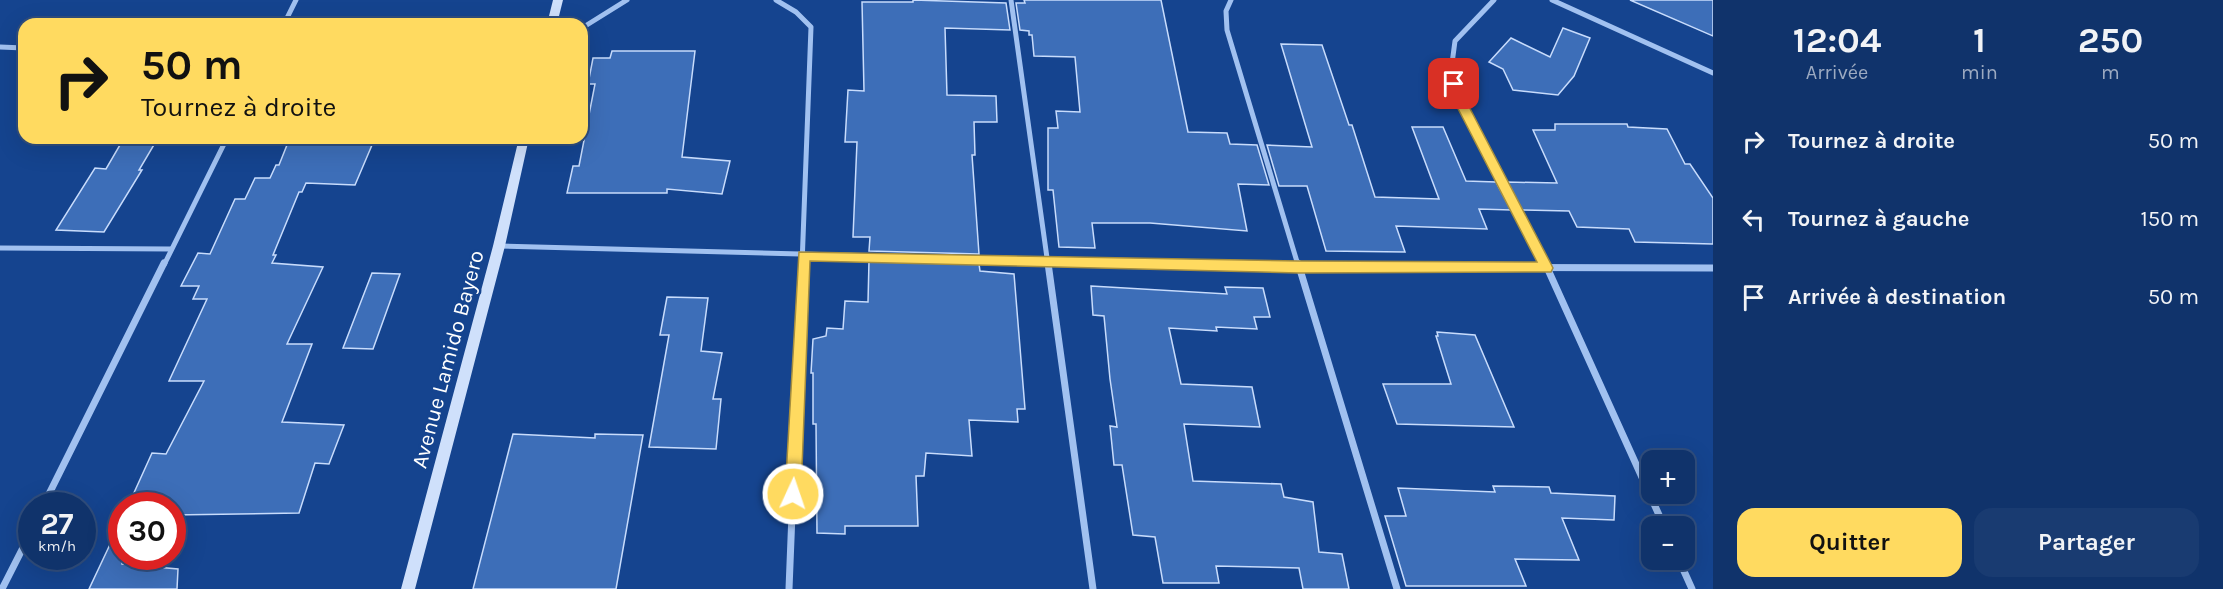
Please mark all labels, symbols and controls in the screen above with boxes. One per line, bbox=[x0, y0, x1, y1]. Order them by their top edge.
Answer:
text: 12:04 bbox=[1793, 19, 1881, 61]
text: 1 bbox=[1973, 19, 1986, 61]
text: 250 bbox=[2078, 19, 2143, 61]
text: 50 m bbox=[141, 40, 243, 90]
icon: right bbox=[42, 42, 120, 120]
pin bbox=[1428, 58, 1479, 109]
text: Arrivée bbox=[1806, 61, 1868, 84]
text: min bbox=[1961, 61, 1998, 84]
text: m bbox=[2101, 61, 2120, 84]
icon: arrive bbox=[1437, 67, 1470, 100]
text: Tournez à droite bbox=[141, 91, 336, 123]
icon: right bbox=[1737, 125, 1770, 158]
text: Tournez à droite bbox=[1788, 128, 1955, 154]
text: 50 m bbox=[2148, 128, 2199, 154]
icon: left bbox=[1737, 203, 1770, 236]
text: Tournez à gauche bbox=[1788, 206, 1969, 232]
text: 150 m bbox=[2140, 206, 2199, 232]
street label: Avenue Lamido Bayero bbox=[406, 247, 490, 471]
icon: arrive bbox=[1737, 281, 1770, 314]
text: Arrivée à destination bbox=[1788, 284, 2006, 310]
text: 50 m bbox=[2148, 284, 2199, 310]
map controls bbox=[1641, 450, 1695, 570]
button: + bbox=[1641, 450, 1695, 504]
position arrow bbox=[761, 462, 825, 526]
speed limit sign: 30 bbox=[108, 492, 186, 570]
text: 27 bbox=[40, 506, 74, 542]
button: Quitter bbox=[1737, 508, 1962, 577]
button: Partager bbox=[1974, 508, 2199, 577]
button: − bbox=[1641, 516, 1695, 570]
text: km/h bbox=[38, 537, 76, 555]

